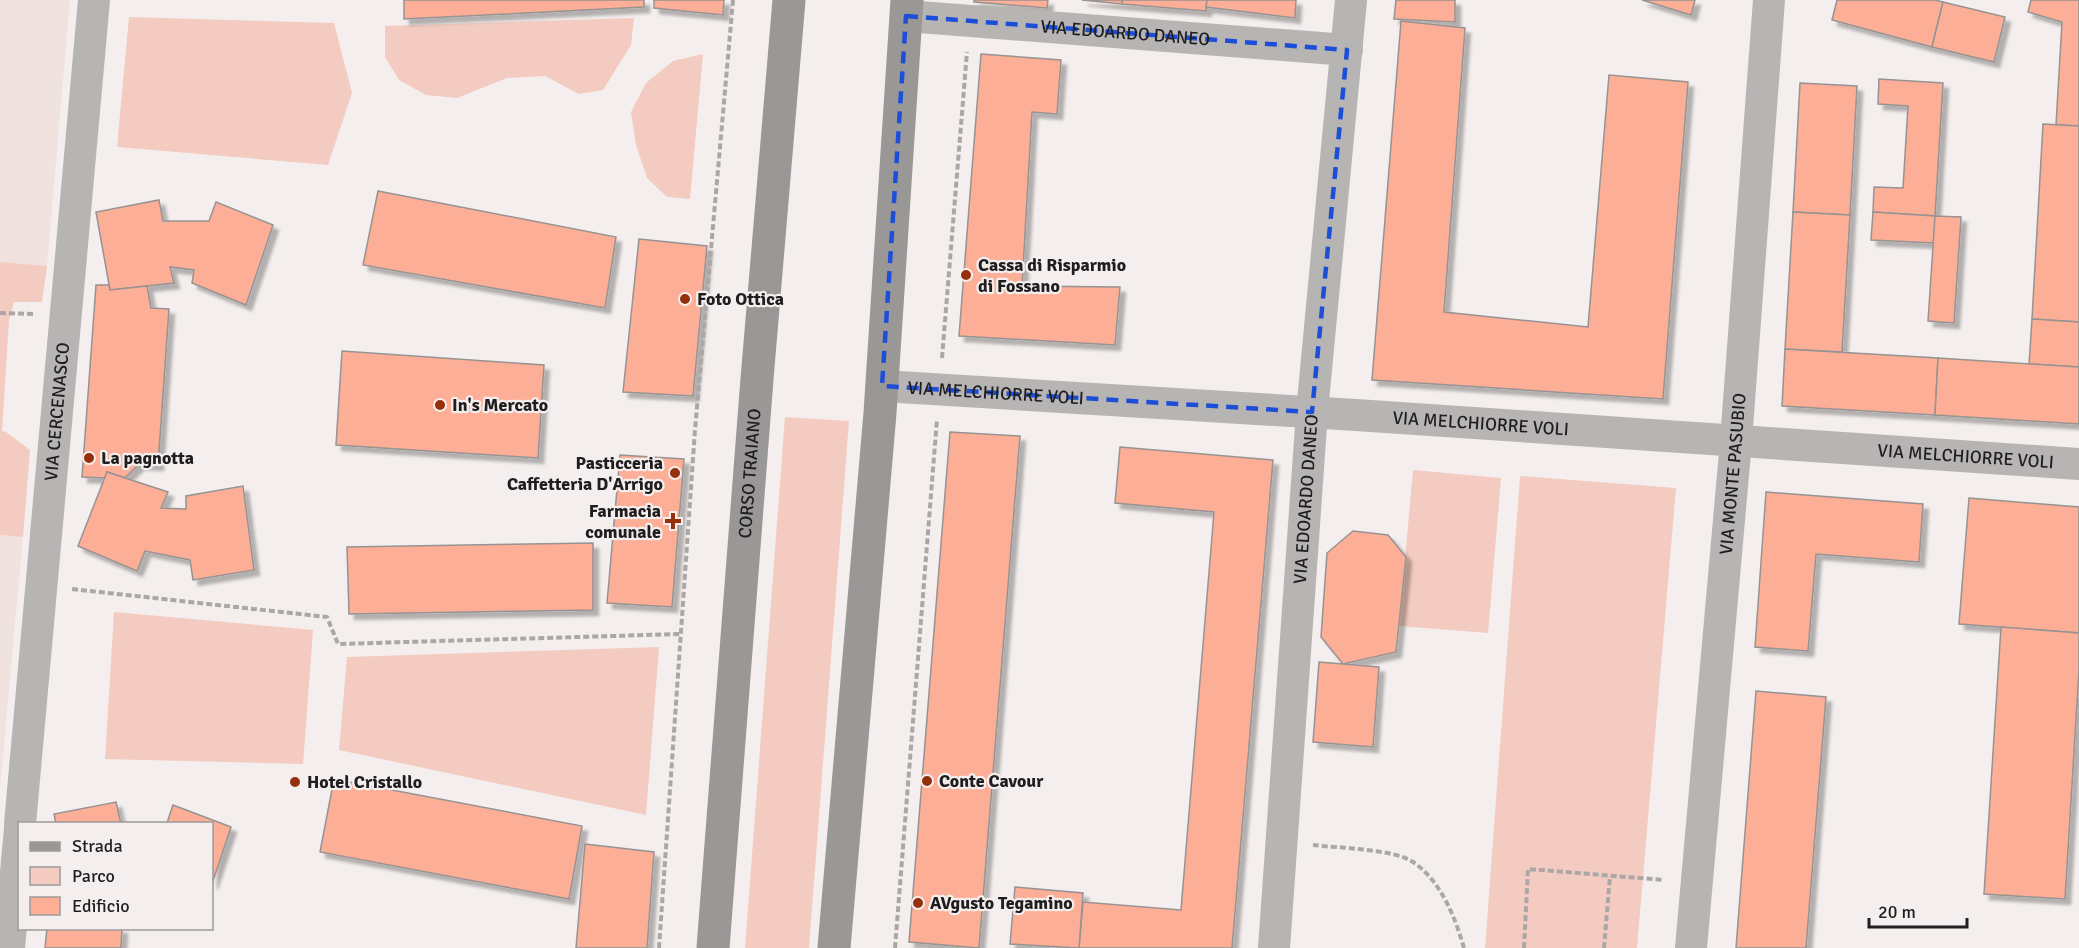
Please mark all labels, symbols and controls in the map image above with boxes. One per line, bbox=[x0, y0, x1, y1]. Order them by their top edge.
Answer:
street label: VIA EDOARDO DANEO bbox=[1040, 15, 1211, 50]
place label: Cassa di Risparmio di Fossano bbox=[978, 254, 1126, 297]
marker: Cassa di Risparmio di Fossano bbox=[959, 268, 973, 282]
place label: Foto Ottica bbox=[697, 288, 784, 310]
marker: Foto Ottica bbox=[678, 292, 692, 306]
street label: VIA CERCENASCO bbox=[40, 341, 74, 482]
street label: VIA MELCHIORRE VOLI bbox=[907, 377, 1085, 409]
street label: VIA MONTE PASUBIO bbox=[1715, 392, 1751, 556]
place label: In's Mercato bbox=[452, 394, 548, 416]
marker: In's Mercato bbox=[433, 398, 447, 412]
street label: VIA MELCHIORRE VOLI bbox=[1392, 407, 1570, 440]
street label: CORSO TRAIANO bbox=[734, 408, 766, 539]
street label: VIA EDOARDO DANEO bbox=[1289, 414, 1323, 585]
street label: VIA MELCHIORRE VOLI bbox=[1877, 439, 2055, 473]
place label: La pagnotta bbox=[101, 447, 194, 469]
marker: La pagnotta bbox=[82, 451, 96, 465]
place label: Pasticceria Caffetteria D'Arrigo bbox=[507, 452, 663, 495]
marker: Pasticceria Caffetteria D'Arrigo bbox=[668, 466, 682, 480]
place label: Farmacia comunale bbox=[585, 500, 661, 543]
marker: Farmacia comunale bbox=[666, 514, 680, 528]
place label: Conte Cavour bbox=[939, 770, 1044, 792]
place label: Hotel Cristallo bbox=[307, 771, 422, 793]
marker: Conte Cavour bbox=[920, 774, 934, 788]
marker: Hotel Cristallo bbox=[288, 775, 302, 789]
legend bbox=[18, 822, 213, 930]
text: Strada bbox=[72, 835, 123, 857]
text: Parco bbox=[72, 865, 115, 887]
scale bar bbox=[1869, 891, 1966, 929]
place label: AVgusto Tegamino bbox=[930, 892, 1073, 914]
text: Edificio bbox=[72, 895, 130, 917]
marker: AVgusto Tegamino bbox=[911, 896, 925, 910]
text: 20 m bbox=[1878, 901, 1916, 923]

